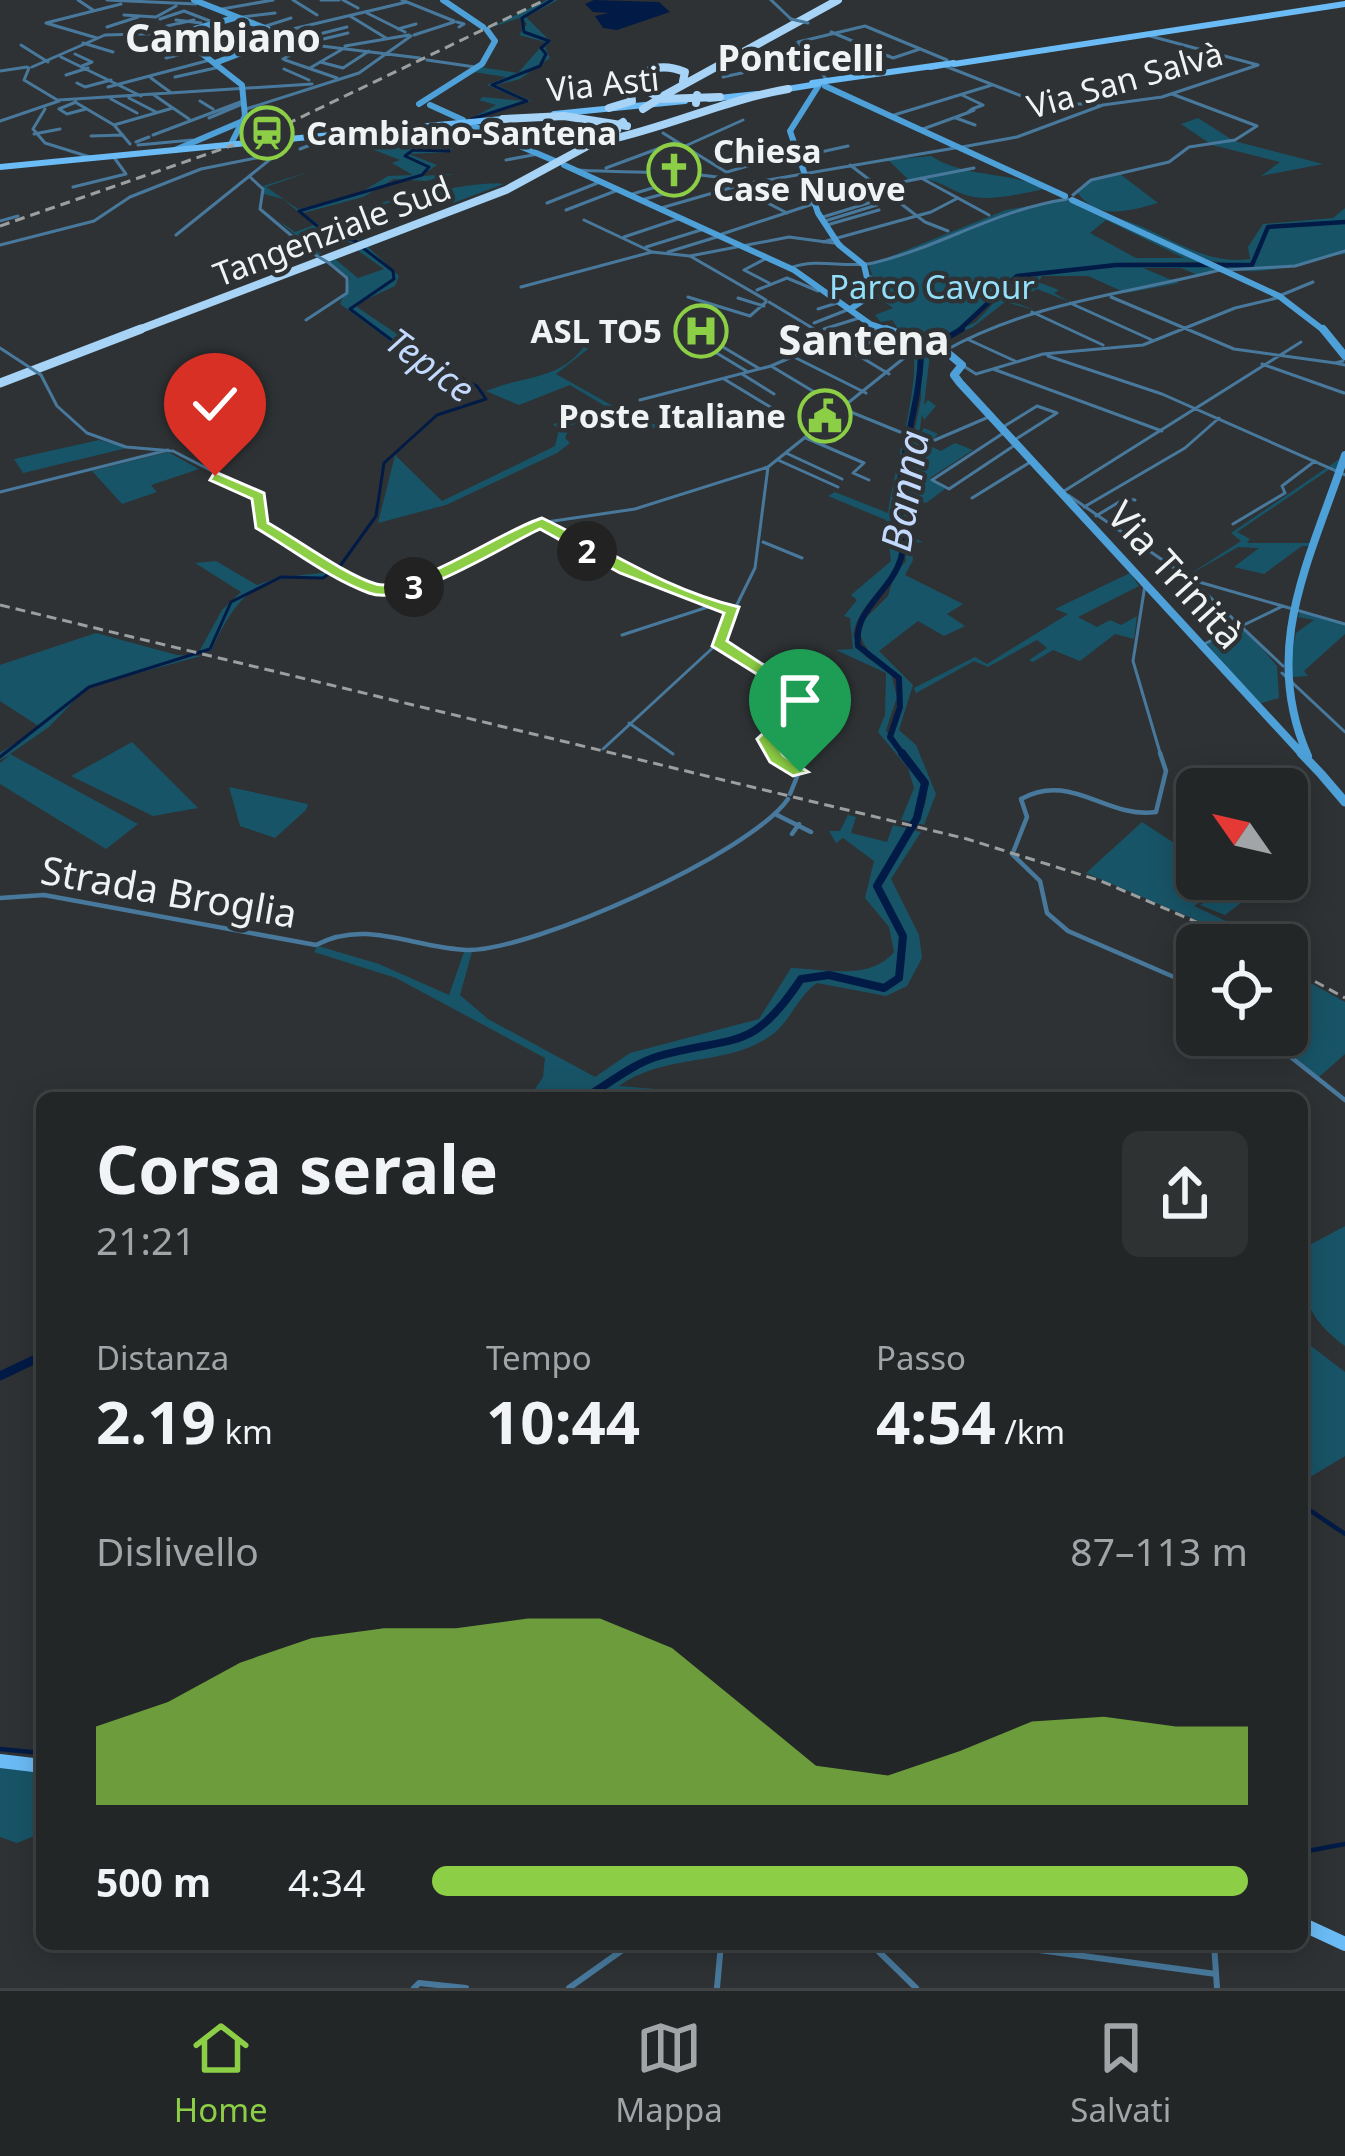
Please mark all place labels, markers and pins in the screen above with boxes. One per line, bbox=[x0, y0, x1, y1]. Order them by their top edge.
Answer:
station icon: Cambiano-Santena bbox=[239, 105, 295, 161]
place label: Cambiano-Santena bbox=[306, 110, 617, 155]
place label: Chiesa Case Nuove bbox=[713, 128, 906, 211]
church icon: Chiesa Case Nuove bbox=[646, 142, 702, 198]
hospital icon: ASL TO5 bbox=[673, 303, 729, 359]
place label: ASL TO5 bbox=[531, 308, 662, 353]
pin bbox=[164, 353, 266, 476]
public building icon: Poste Italiane bbox=[797, 388, 853, 444]
place label: Poste Italiane bbox=[558, 393, 786, 438]
pin: 2 bbox=[557, 521, 617, 581]
pin: 3 bbox=[384, 557, 444, 617]
pin bbox=[749, 649, 851, 772]

